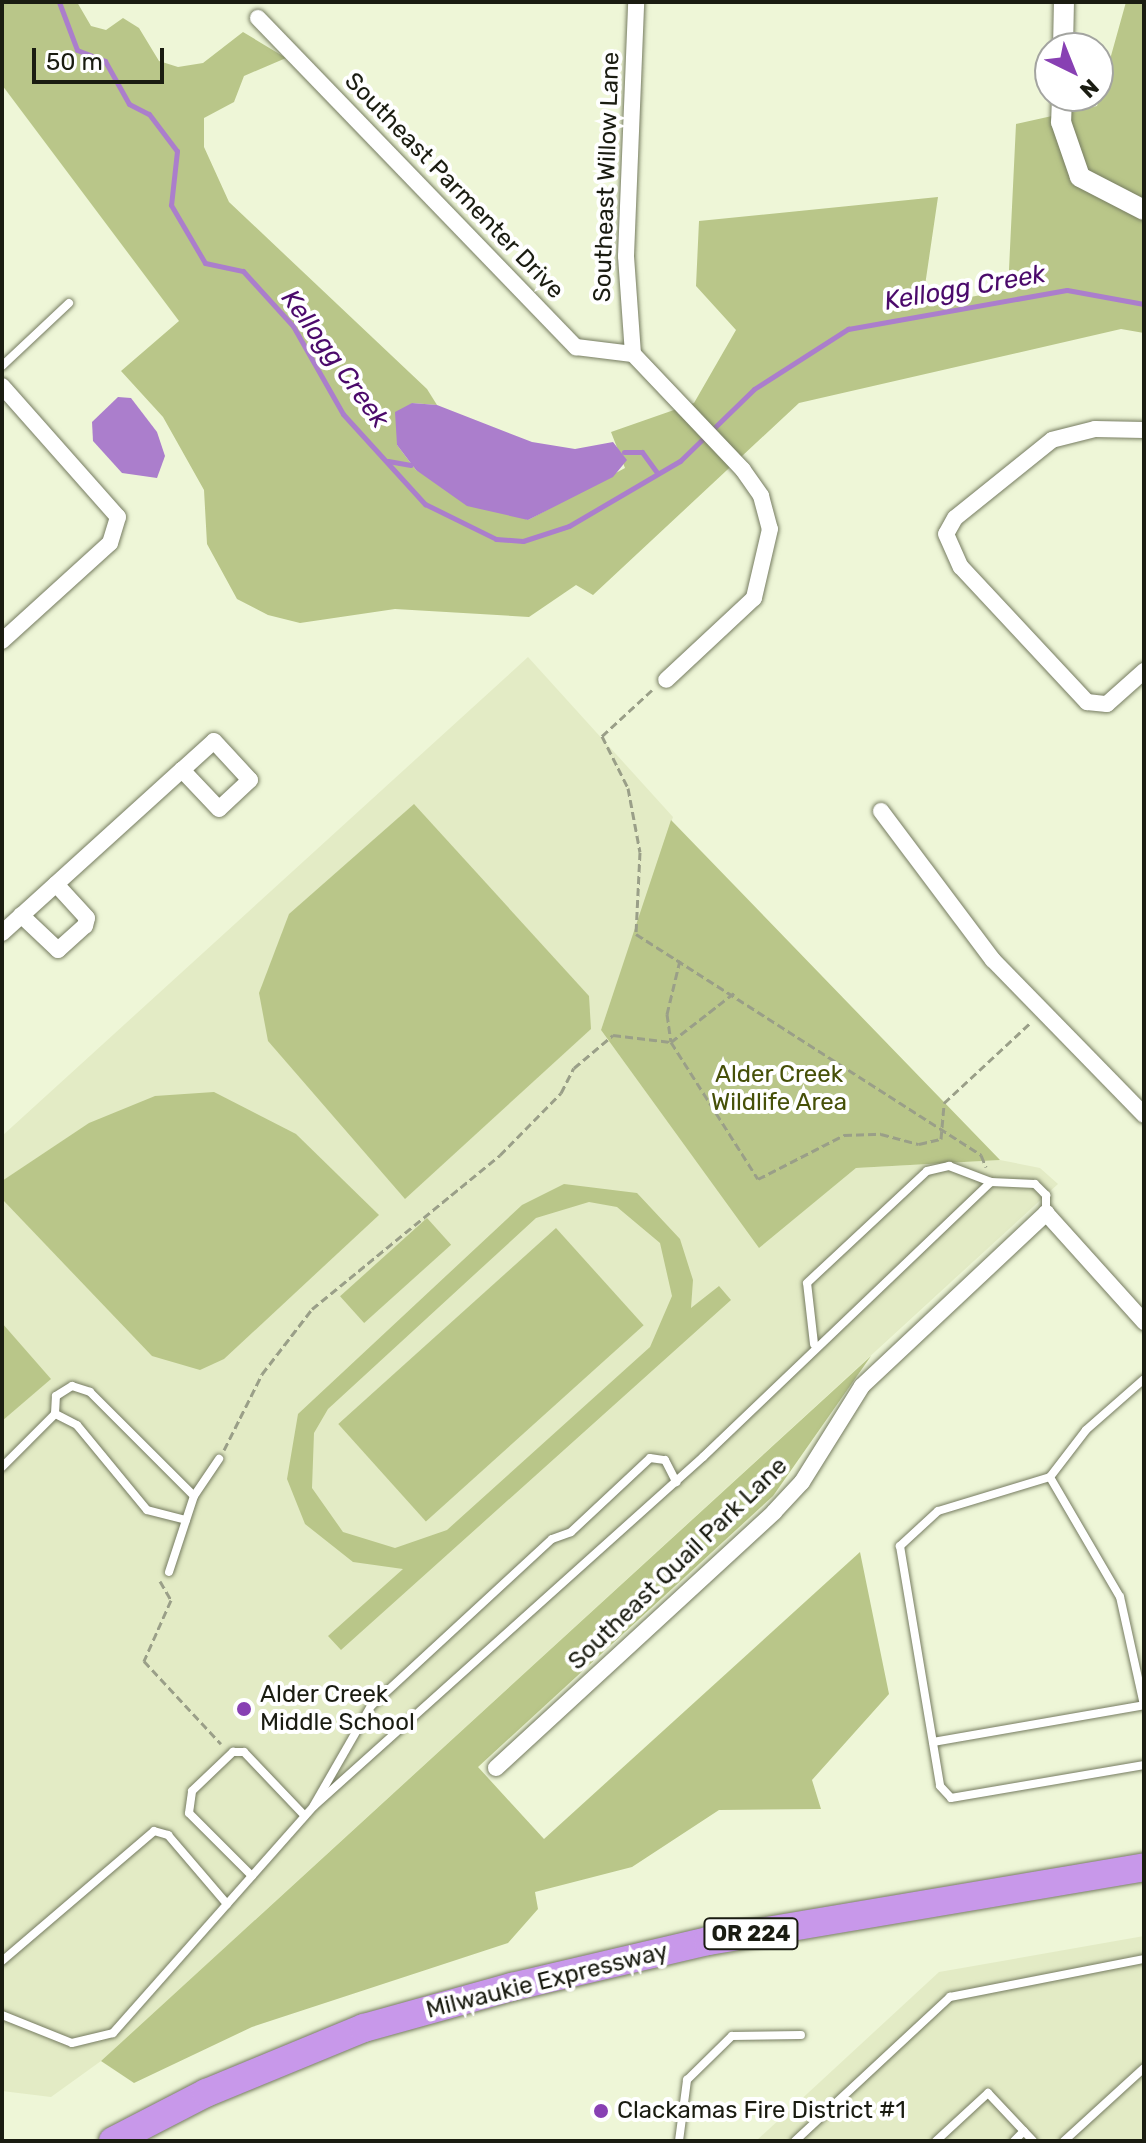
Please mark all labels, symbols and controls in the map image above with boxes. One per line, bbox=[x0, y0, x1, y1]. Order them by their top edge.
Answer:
scale bar bbox=[36, 32, 168, 82]
north arrow bbox=[1034, 32, 1114, 112]
text: 50 m bbox=[46, 48, 103, 76]
street label: Southeast Willow Lane bbox=[588, 51, 626, 303]
street label: Southeast Parmenter Drive bbox=[338, 67, 570, 305]
text: N bbox=[1074, 73, 1104, 104]
water label: Kellogg Creek bbox=[882, 258, 1048, 318]
water label: Kellogg Creek bbox=[274, 284, 396, 434]
park label: Alder Creek Wildlife Area bbox=[711, 1061, 847, 1117]
street label: Southeast Quail Park Lane bbox=[562, 1452, 794, 1676]
place label: Alder Creek Middle School bbox=[260, 1681, 415, 1737]
marker: Alder Creek Middle School bbox=[235, 1700, 253, 1718]
road number: OR 224 bbox=[703, 1916, 799, 1952]
street label: Milwaukie Expressway bbox=[423, 1937, 671, 2025]
place label: Clackamas Fire District #1 bbox=[617, 2097, 906, 2125]
marker: Clackamas Fire District #1 bbox=[592, 2102, 610, 2120]

